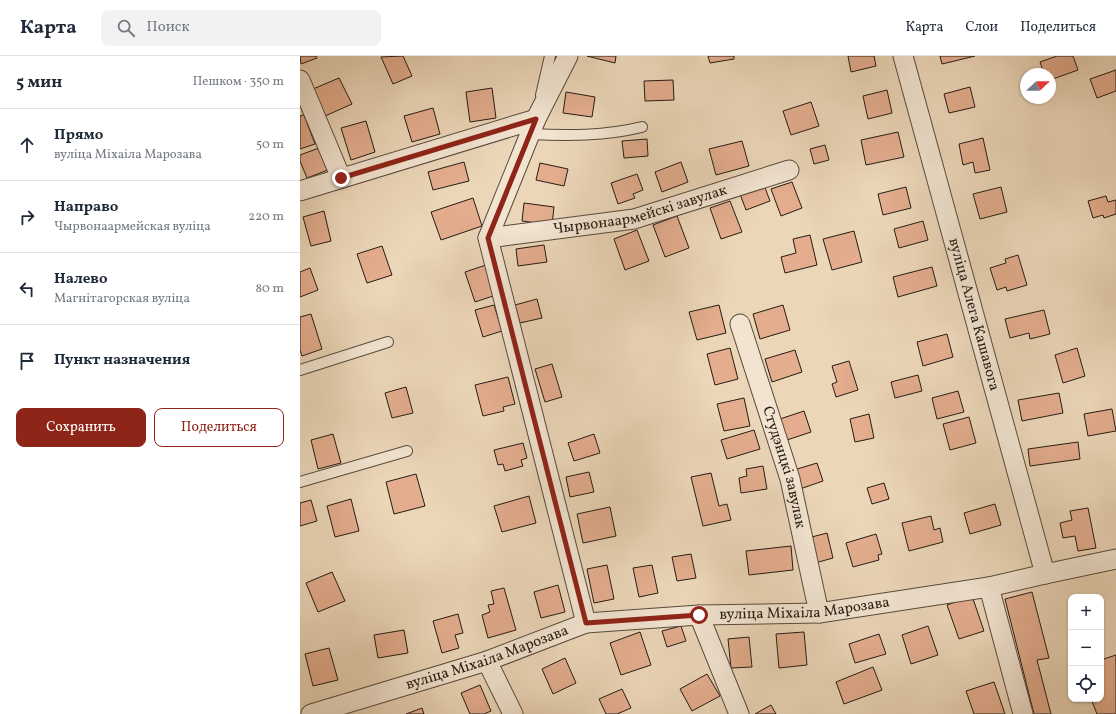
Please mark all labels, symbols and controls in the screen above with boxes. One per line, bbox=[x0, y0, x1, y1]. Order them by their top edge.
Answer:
search box bbox=[101, 10, 381, 46]
text: Карта bbox=[20, 15, 77, 41]
icon: search bbox=[115, 17, 137, 39]
text: Поиск bbox=[147, 17, 190, 38]
text: Карта bbox=[905, 18, 943, 37]
text: Слои bbox=[965, 18, 998, 37]
text: Поделиться bbox=[1020, 18, 1096, 37]
north arrow bbox=[1020, 68, 1056, 104]
text: 5 мин bbox=[16, 71, 62, 94]
text: Пешком · 350 m bbox=[193, 73, 284, 91]
text: Прямо bbox=[54, 125, 103, 146]
icon: ahead bbox=[16, 134, 38, 156]
text: 50 m bbox=[256, 136, 284, 154]
text: вуліца Міхаіла Марозава bbox=[54, 146, 202, 164]
route end bbox=[332, 169, 350, 187]
street label: Чырвонаармейскі завулак bbox=[552, 180, 730, 240]
text: Направо bbox=[54, 197, 118, 218]
icon: right bbox=[16, 206, 38, 228]
text: 220 m bbox=[248, 208, 284, 226]
text: Чырвонаармейская вуліца bbox=[54, 218, 211, 236]
street label: вуліца Алега Кашавога bbox=[943, 236, 1005, 393]
text: Налево bbox=[54, 269, 108, 290]
icon: left bbox=[16, 278, 38, 300]
text: 80 m bbox=[255, 280, 284, 298]
text: Магнітагорская вуліца bbox=[54, 290, 190, 308]
icon: arrive bbox=[16, 350, 38, 372]
text: Пункт назначения bbox=[54, 350, 190, 371]
street label: Студэнцкі завулак bbox=[757, 404, 811, 530]
button: Сохранить bbox=[16, 408, 146, 447]
button: Поделиться bbox=[154, 408, 284, 447]
street label: вуліца Міхаіла Марозава bbox=[719, 592, 891, 625]
map controls bbox=[1068, 594, 1104, 702]
button: + bbox=[1068, 594, 1104, 630]
route start bbox=[690, 606, 708, 624]
street label: вуліца Міхаіла Марозава bbox=[403, 620, 572, 695]
button: − bbox=[1068, 630, 1104, 666]
button: locate bbox=[1068, 666, 1104, 702]

